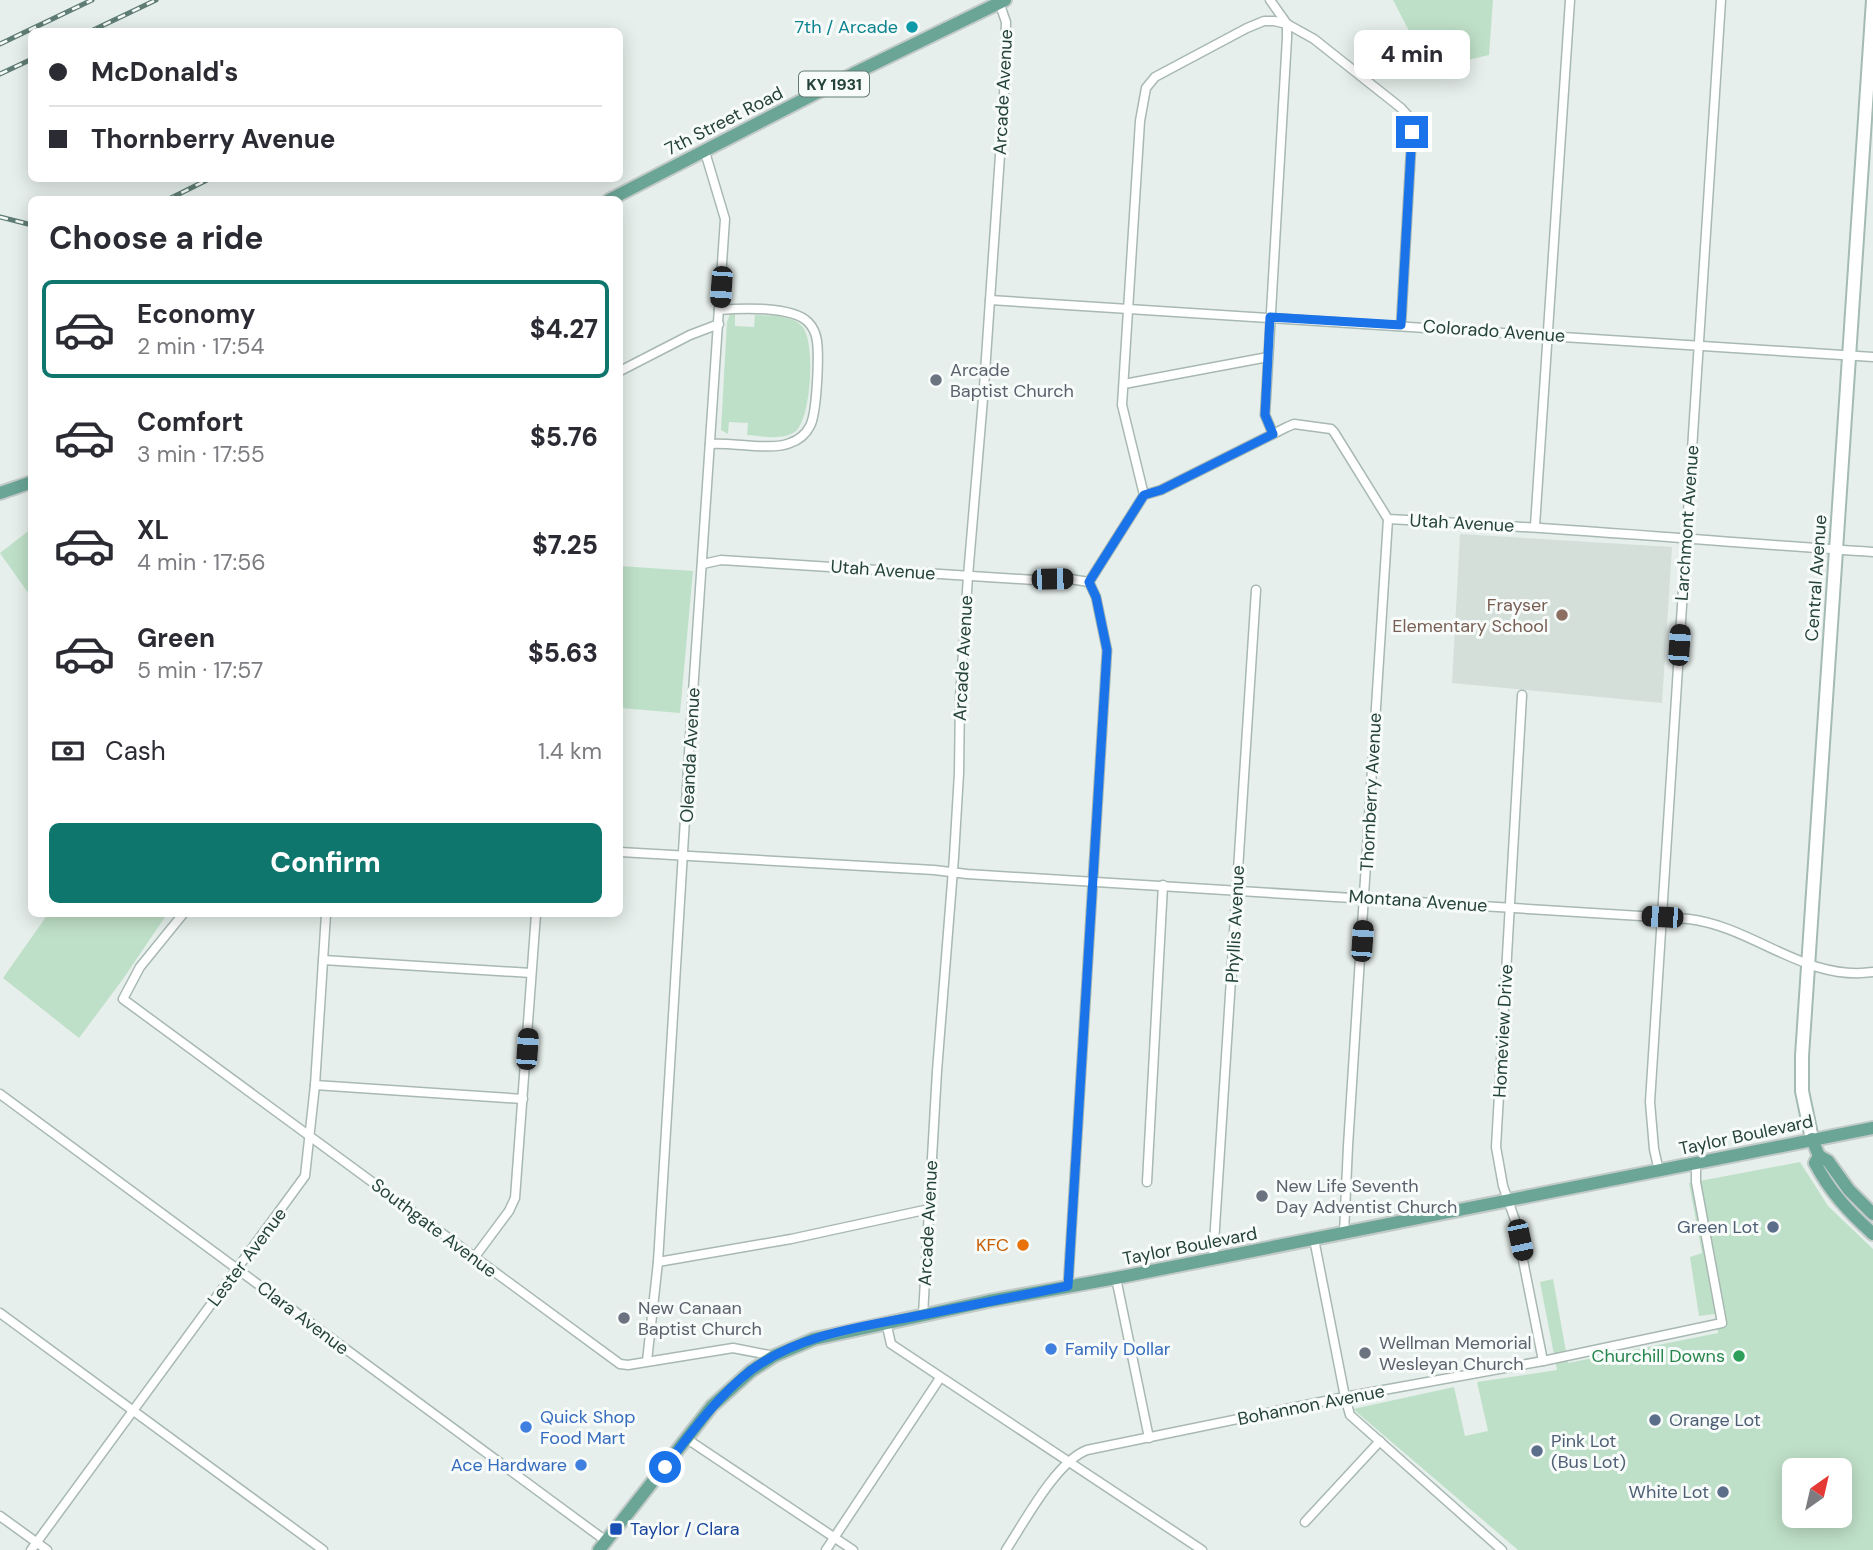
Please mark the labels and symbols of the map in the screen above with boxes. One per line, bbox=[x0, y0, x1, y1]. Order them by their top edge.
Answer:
place label: 7th / Arcade bbox=[794, 15, 898, 39]
marker: 7th / Arcade bbox=[904, 19, 920, 35]
street label: Arcade Avenue bbox=[988, 29, 1018, 155]
callout: 4 min bbox=[1354, 31, 1470, 80]
road number: KY 1931 bbox=[799, 72, 869, 96]
street label: 7th Street Road bbox=[661, 81, 787, 161]
route end bbox=[1396, 116, 1428, 148]
car bbox=[710, 265, 733, 309]
street label: Colorado Avenue bbox=[1422, 314, 1566, 348]
place label: Arcade Baptist Church bbox=[950, 358, 1074, 403]
marker: Arcade Baptist Church bbox=[928, 372, 944, 388]
street label: Larchmont Avenue bbox=[1670, 444, 1704, 602]
street label: Utah Avenue bbox=[1409, 508, 1515, 538]
street label: Central Avenue bbox=[1800, 514, 1832, 642]
street label: Utah Avenue bbox=[830, 554, 936, 586]
car bbox=[1031, 568, 1074, 590]
place label: Frayser Elementary School bbox=[1392, 593, 1548, 638]
street label: Arcade Avenue bbox=[948, 595, 978, 721]
marker: Frayser Elementary School bbox=[1554, 607, 1570, 623]
car bbox=[1668, 623, 1691, 667]
street label: Oleanda Avenue bbox=[674, 687, 706, 823]
street label: Thornberry Avenue bbox=[1355, 712, 1387, 872]
street label: Phyllis Avenue bbox=[1220, 865, 1250, 983]
street label: Montana Avenue bbox=[1348, 884, 1488, 918]
car bbox=[1641, 905, 1684, 929]
car bbox=[1351, 919, 1374, 963]
street label: Homeview Drive bbox=[1488, 964, 1518, 1098]
car bbox=[516, 1027, 539, 1071]
street label: Taylor Boulevard bbox=[1677, 1109, 1815, 1161]
street label: Arcade Avenue bbox=[913, 1160, 943, 1286]
street label: Southgate Avenue bbox=[366, 1173, 502, 1283]
place label: New Life Seventh Day Adventist Church bbox=[1276, 1174, 1457, 1219]
marker: New Life Seventh Day Adventist Church bbox=[1254, 1188, 1270, 1204]
street label: Lester Avenue bbox=[202, 1203, 292, 1311]
place label: Green Lot bbox=[1677, 1215, 1759, 1239]
car bbox=[1506, 1217, 1535, 1263]
marker: Green Lot bbox=[1765, 1219, 1781, 1235]
street label: Taylor Boulevard bbox=[1121, 1221, 1259, 1271]
place label: KFC bbox=[976, 1233, 1009, 1257]
marker: KFC bbox=[1015, 1237, 1031, 1253]
street label: Clara Avenue bbox=[252, 1276, 354, 1360]
place label: New Canaan Baptist Church bbox=[638, 1296, 762, 1341]
marker: New Canaan Baptist Church bbox=[616, 1310, 632, 1326]
place label: Wellman Memorial Wesleyan Church bbox=[1379, 1331, 1532, 1376]
place label: Family Dollar bbox=[1065, 1337, 1171, 1361]
marker: Family Dollar bbox=[1043, 1341, 1059, 1357]
place label: Churchill Downs bbox=[1592, 1344, 1725, 1368]
marker: Wellman Memorial Wesleyan Church bbox=[1357, 1345, 1373, 1361]
marker: Churchill Downs bbox=[1731, 1348, 1747, 1364]
street label: Bohannon Avenue bbox=[1235, 1379, 1387, 1431]
place label: Quick Shop Food Mart bbox=[540, 1405, 635, 1450]
place label: Orange Lot bbox=[1669, 1408, 1761, 1432]
marker: Orange Lot bbox=[1647, 1412, 1663, 1428]
marker: Quick Shop Food Mart bbox=[518, 1419, 534, 1435]
place label: Pink Lot (Bus Lot) bbox=[1551, 1429, 1626, 1474]
marker: Pink Lot (Bus Lot) bbox=[1529, 1443, 1545, 1459]
route start bbox=[649, 1451, 681, 1483]
place label: Ace Hardware bbox=[451, 1453, 567, 1477]
marker: Ace Hardware bbox=[573, 1457, 589, 1473]
north arrow bbox=[1782, 1458, 1852, 1528]
place label: White Lot bbox=[1629, 1480, 1709, 1504]
marker: White Lot bbox=[1715, 1484, 1731, 1500]
place label: Taylor / Clara bbox=[630, 1517, 739, 1541]
marker: Taylor / Clara bbox=[608, 1521, 624, 1537]

